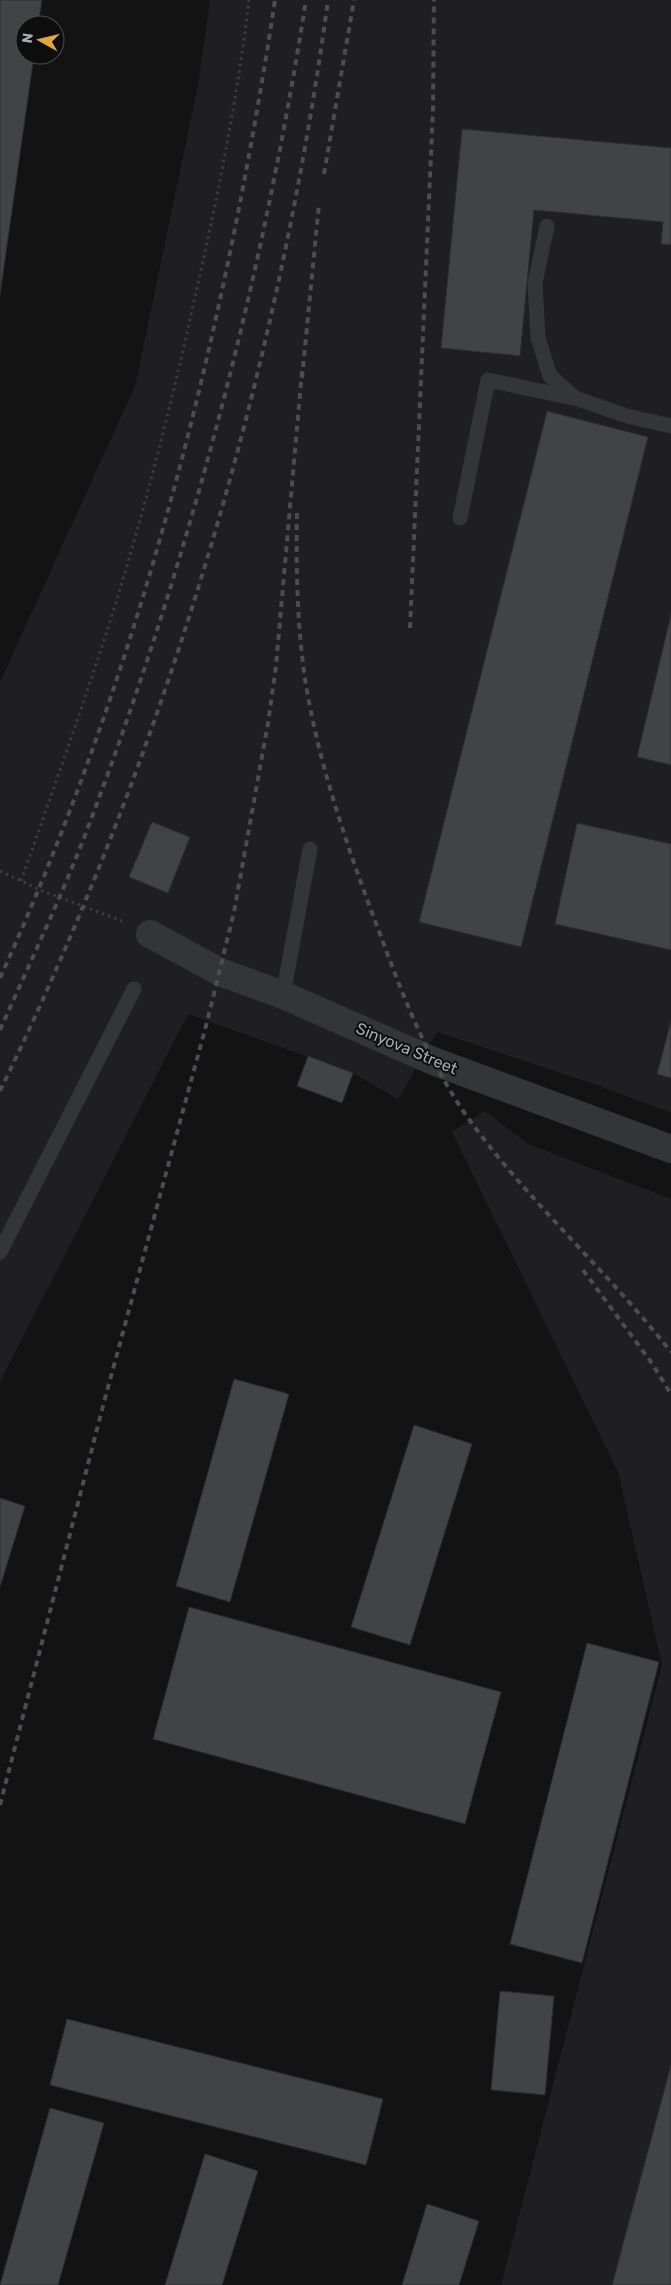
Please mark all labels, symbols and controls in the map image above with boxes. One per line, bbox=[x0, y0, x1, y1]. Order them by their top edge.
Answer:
north arrow bbox=[15, 15, 65, 65]
text: N bbox=[19, 32, 37, 44]
street label: Sinyova Street bbox=[353, 1019, 460, 1078]

